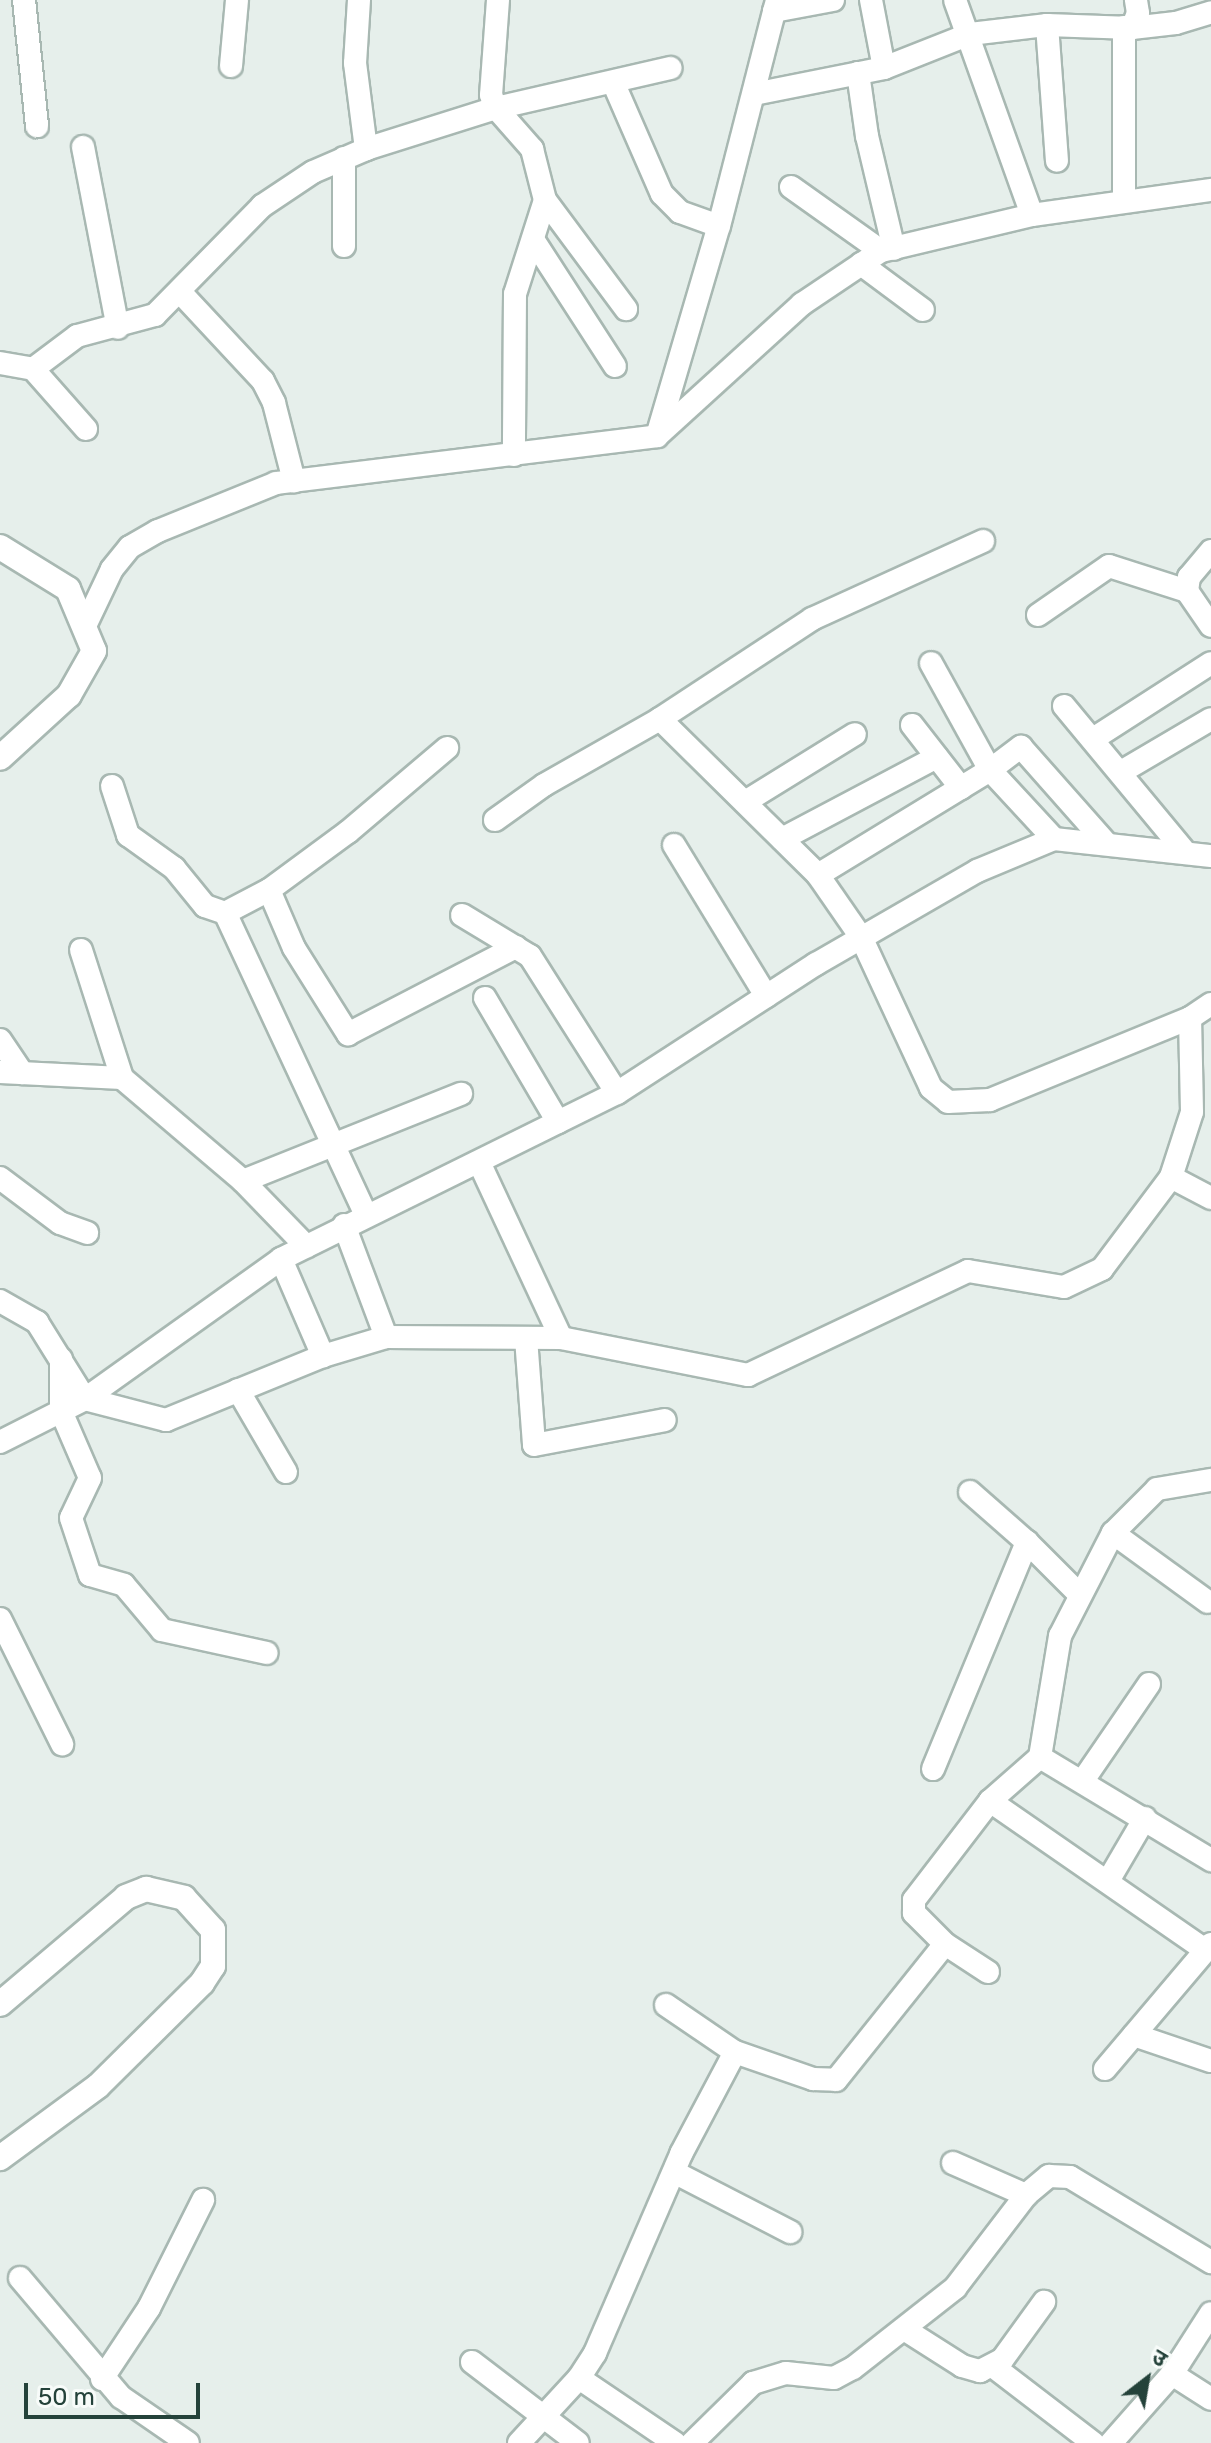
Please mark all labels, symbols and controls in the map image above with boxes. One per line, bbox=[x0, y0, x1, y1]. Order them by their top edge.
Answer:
north arrow bbox=[1107, 2339, 1187, 2419]
text: उ bbox=[1147, 2343, 1172, 2373]
scale bar bbox=[28, 2367, 204, 2417]
text: 50 m bbox=[38, 2383, 95, 2411]

